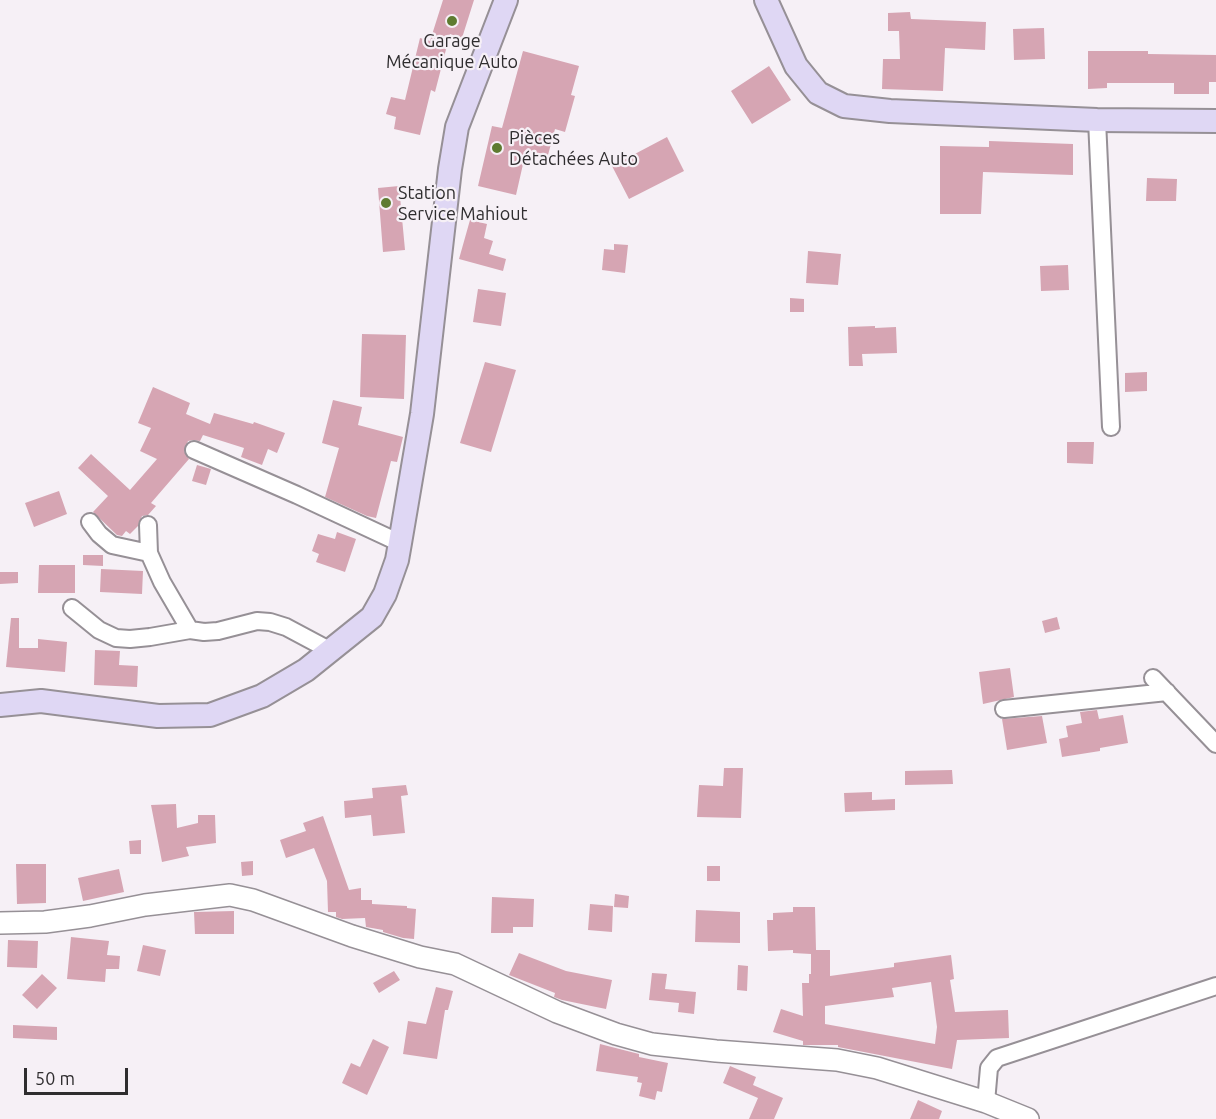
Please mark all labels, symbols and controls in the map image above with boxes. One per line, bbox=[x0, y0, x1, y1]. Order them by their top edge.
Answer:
marker: Garage Mécanique Auto bbox=[445, 14, 459, 28]
place label: Garage Mécanique Auto bbox=[386, 30, 518, 72]
place label: Pièces Détachées Auto bbox=[509, 127, 638, 170]
marker: Pièces Détachées Auto bbox=[490, 141, 504, 155]
place label: Station Service Mahiout bbox=[398, 182, 528, 224]
marker: Station Service Mahiout bbox=[379, 196, 393, 210]
scale bar bbox=[27, 1056, 130, 1094]
text: 50 m bbox=[35, 1068, 75, 1088]

